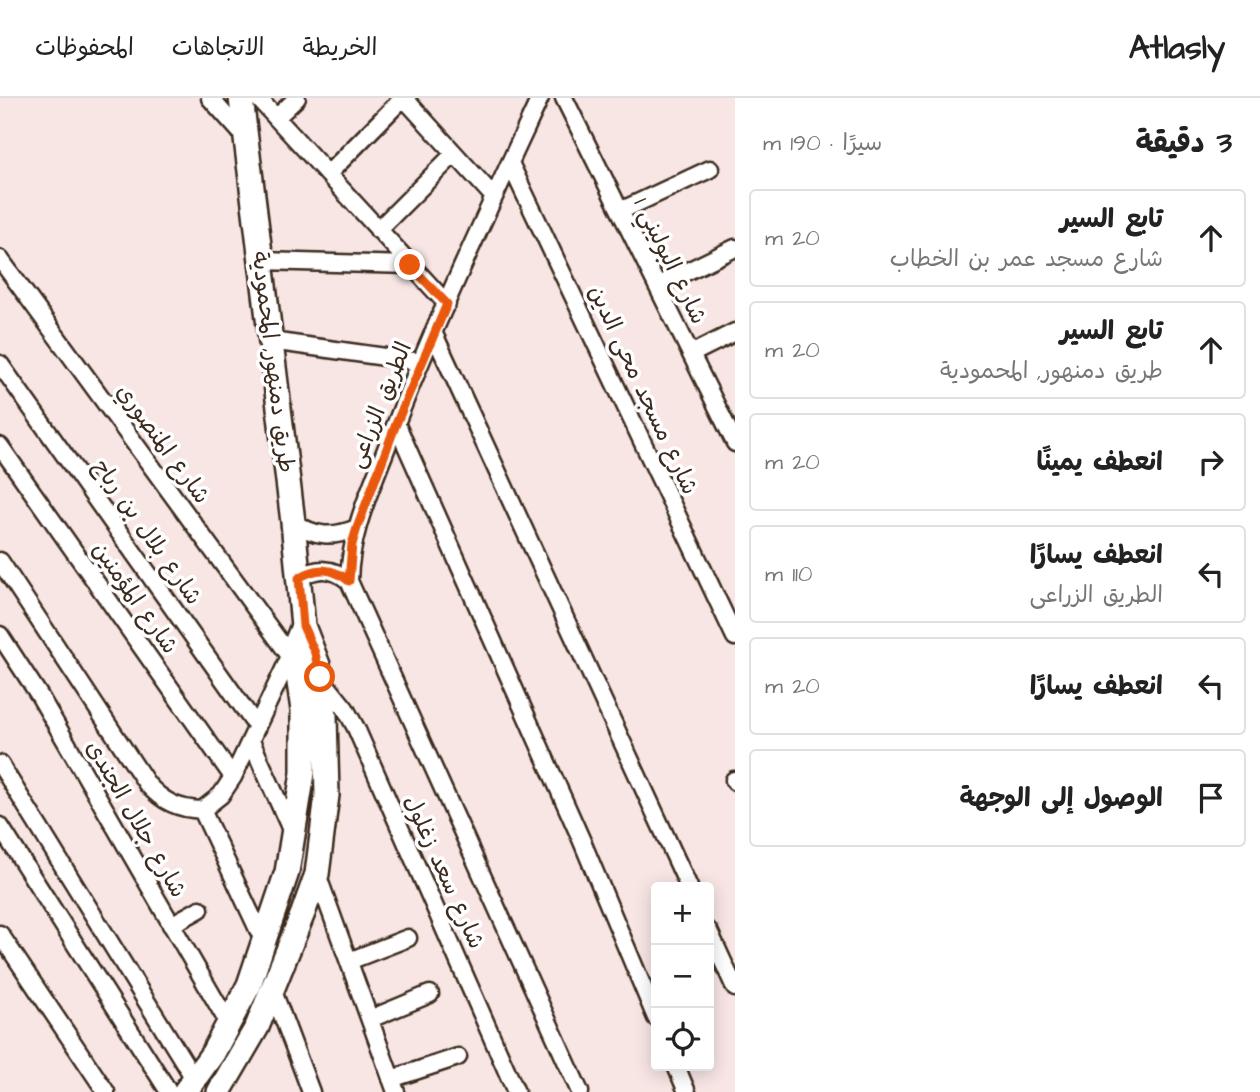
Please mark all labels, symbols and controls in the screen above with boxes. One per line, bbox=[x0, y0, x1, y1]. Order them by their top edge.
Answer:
text: Atlasly bbox=[1129, 25, 1225, 71]
text: المحفوظات bbox=[35, 31, 134, 65]
text: الاتجاهات bbox=[172, 31, 265, 65]
text: الخريطة bbox=[303, 31, 377, 65]
text: 3 دقيقة bbox=[1136, 122, 1232, 164]
text: سيرًا · 190 m bbox=[763, 127, 882, 159]
street label: شارع البوليني 1 bbox=[622, 192, 714, 331]
text: تابع السير bbox=[1060, 201, 1163, 237]
icon: ahead bbox=[1192, 219, 1230, 257]
text: 20 m bbox=[765, 222, 820, 254]
text: شارع مسجد عمر بن الخطاب bbox=[890, 243, 1163, 275]
street label: طريق دمنهور, المحمودية bbox=[244, 249, 302, 475]
route end bbox=[394, 249, 425, 280]
street label: شارع مسجد محى الدين bbox=[580, 280, 706, 500]
text: تابع السير bbox=[1060, 313, 1163, 349]
icon: ahead bbox=[1192, 331, 1230, 369]
text: 20 m bbox=[765, 334, 820, 366]
street label: الطريق الزراعى bbox=[340, 337, 420, 473]
text: طريق دمنهور, المحمودية bbox=[940, 355, 1163, 387]
street label: شارع المنصوري bbox=[109, 377, 217, 511]
icon: right bbox=[1192, 443, 1230, 481]
text: انعطف يمينًا bbox=[1036, 444, 1163, 480]
text: 20 m bbox=[765, 446, 820, 478]
street label: شارع بلال بن رباح bbox=[85, 453, 209, 611]
street label: شارع المؤمنين bbox=[84, 535, 186, 661]
text: انعطف يسارًا bbox=[1030, 537, 1163, 573]
icon: left bbox=[1192, 555, 1230, 593]
text: 110 m bbox=[765, 558, 813, 590]
text: الطريق الزراعى bbox=[1029, 579, 1163, 611]
route start bbox=[304, 661, 335, 692]
icon: left bbox=[1192, 667, 1230, 705]
text: انعطف يسارًا bbox=[1030, 668, 1163, 704]
text: 20 m bbox=[765, 670, 820, 702]
street label: شارع جلال الجندى bbox=[78, 734, 194, 904]
icon: arrive bbox=[1192, 779, 1230, 817]
text: الوصول إلى الوجهة bbox=[959, 780, 1163, 816]
street label: شارع سعد زغلول bbox=[396, 790, 492, 954]
map controls bbox=[651, 882, 714, 1071]
button: + bbox=[651, 882, 714, 945]
button: − bbox=[651, 945, 714, 1008]
button: locate bbox=[651, 1008, 714, 1071]

